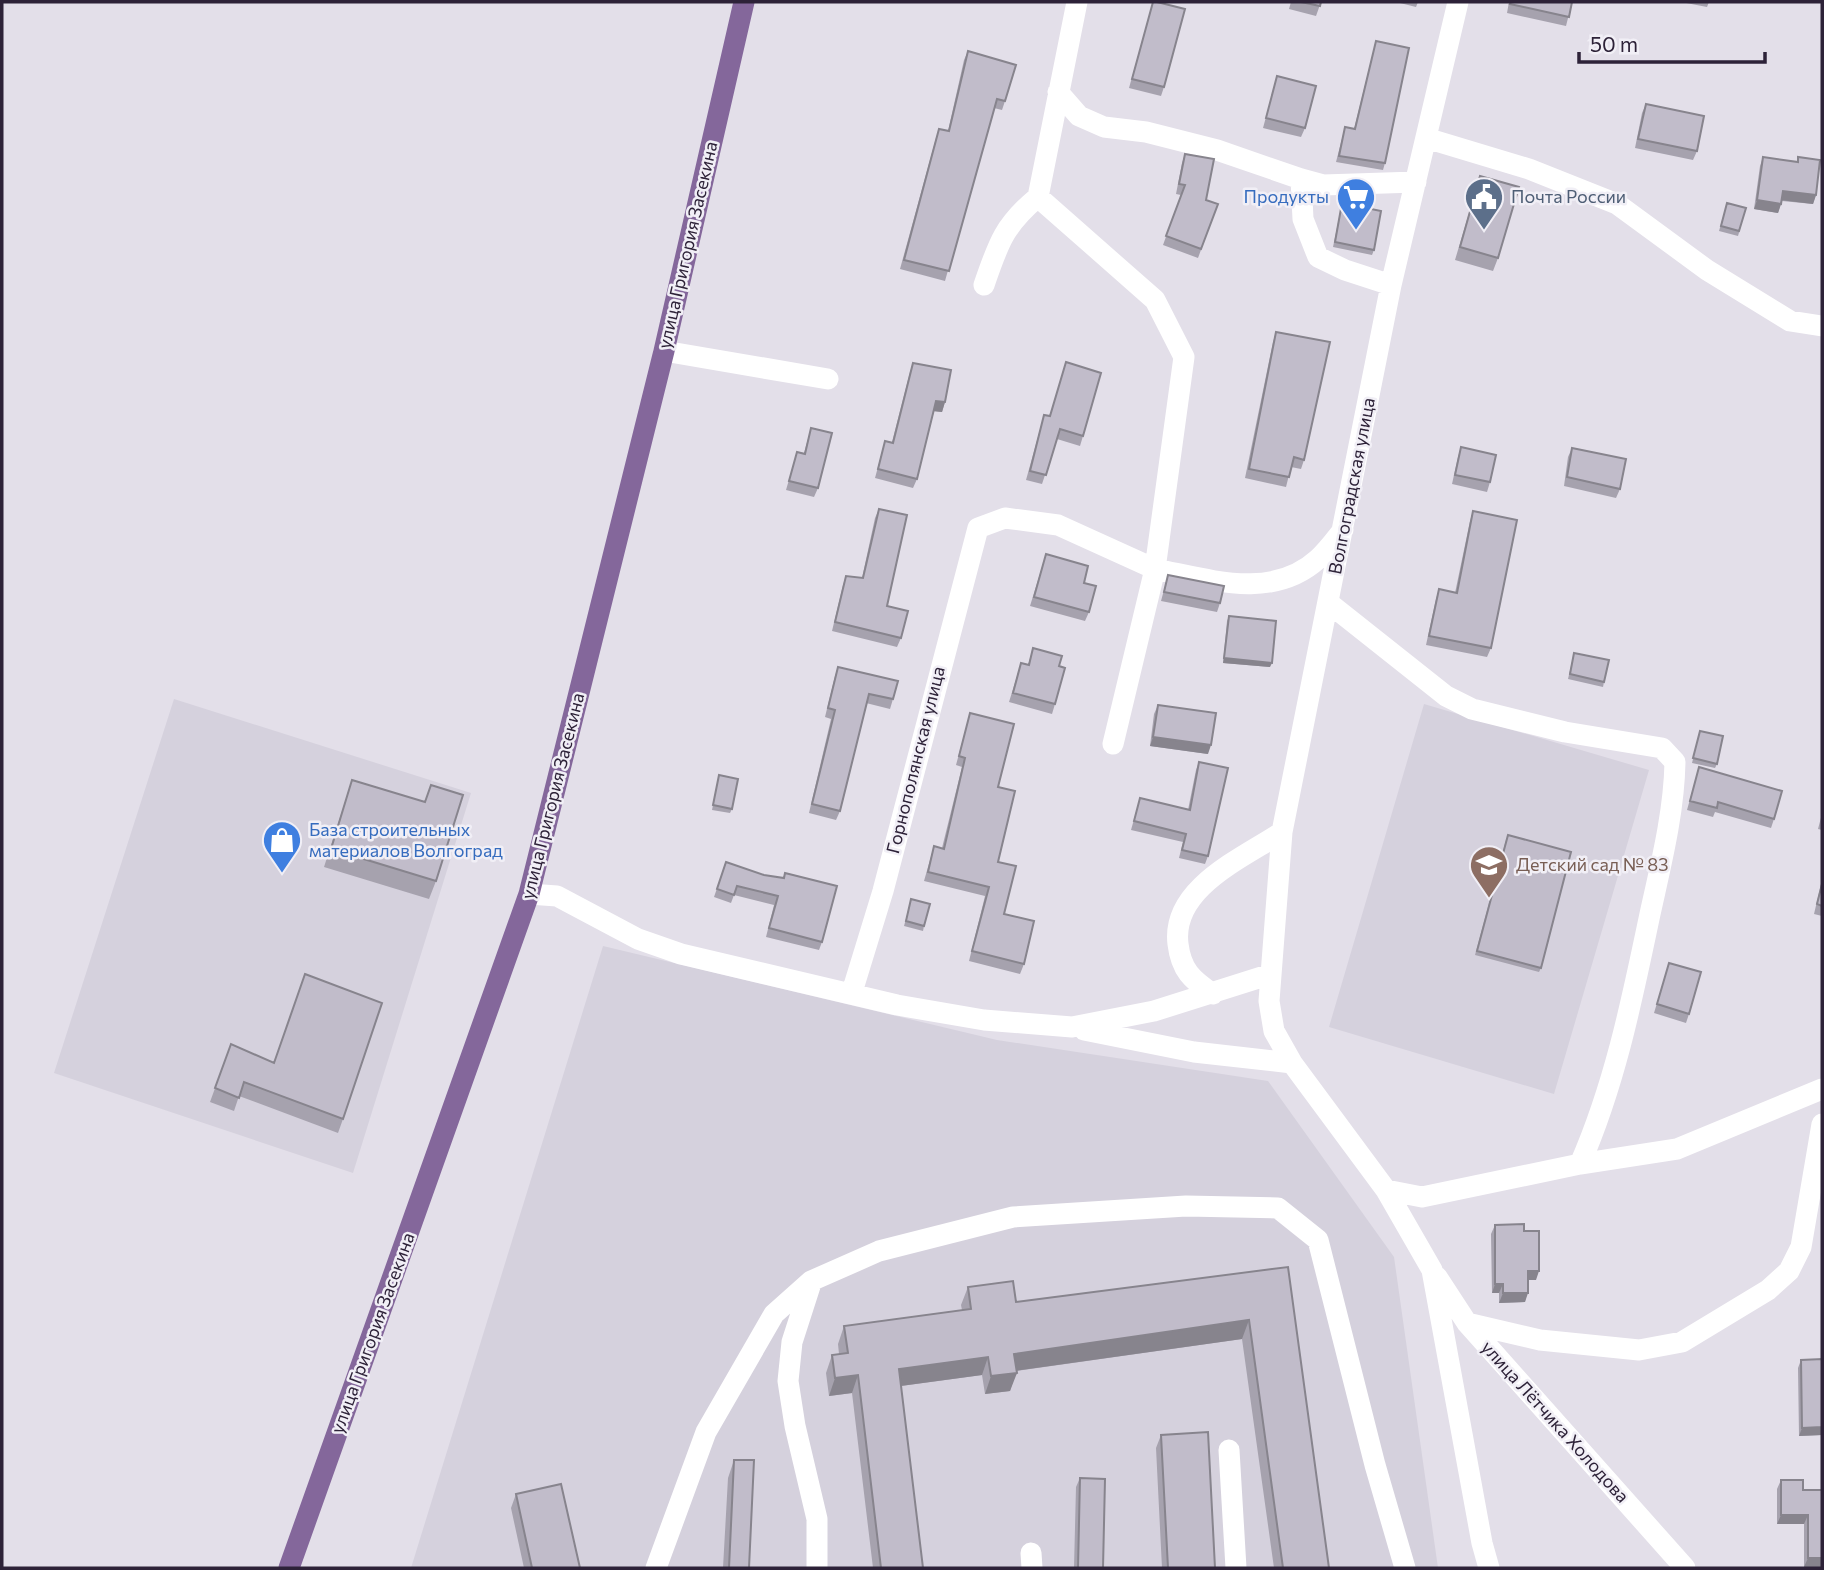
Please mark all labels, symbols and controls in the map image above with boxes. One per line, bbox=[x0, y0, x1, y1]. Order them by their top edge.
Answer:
scale bar bbox=[1579, 21, 1764, 65]
text: 50 m bbox=[1590, 31, 1638, 56]
street label: улица Григория Засекина bbox=[652, 139, 722, 351]
supermarket icon: Продукты bbox=[1335, 176, 1377, 231]
public building icon: Почта России bbox=[1463, 176, 1505, 231]
place label: Продукты bbox=[1244, 185, 1329, 207]
place label: Почта России bbox=[1511, 185, 1626, 207]
street label: Волгоградская улица bbox=[1323, 396, 1379, 576]
street label: Горнополянская улица bbox=[881, 664, 949, 856]
street label: улица Григория Засекина bbox=[516, 690, 588, 901]
place label: База строительных материалов Волгоград bbox=[309, 818, 503, 861]
shop icon: База строительных материалов Волгоград bbox=[261, 819, 303, 874]
school or university icon: Детский сад № 83 bbox=[1468, 844, 1510, 899]
place label: Детский сад № 83 bbox=[1516, 853, 1668, 875]
street label: улица Григория Засекина bbox=[325, 1229, 419, 1436]
street label: улица Лётчика Холодова bbox=[1477, 1336, 1634, 1507]

